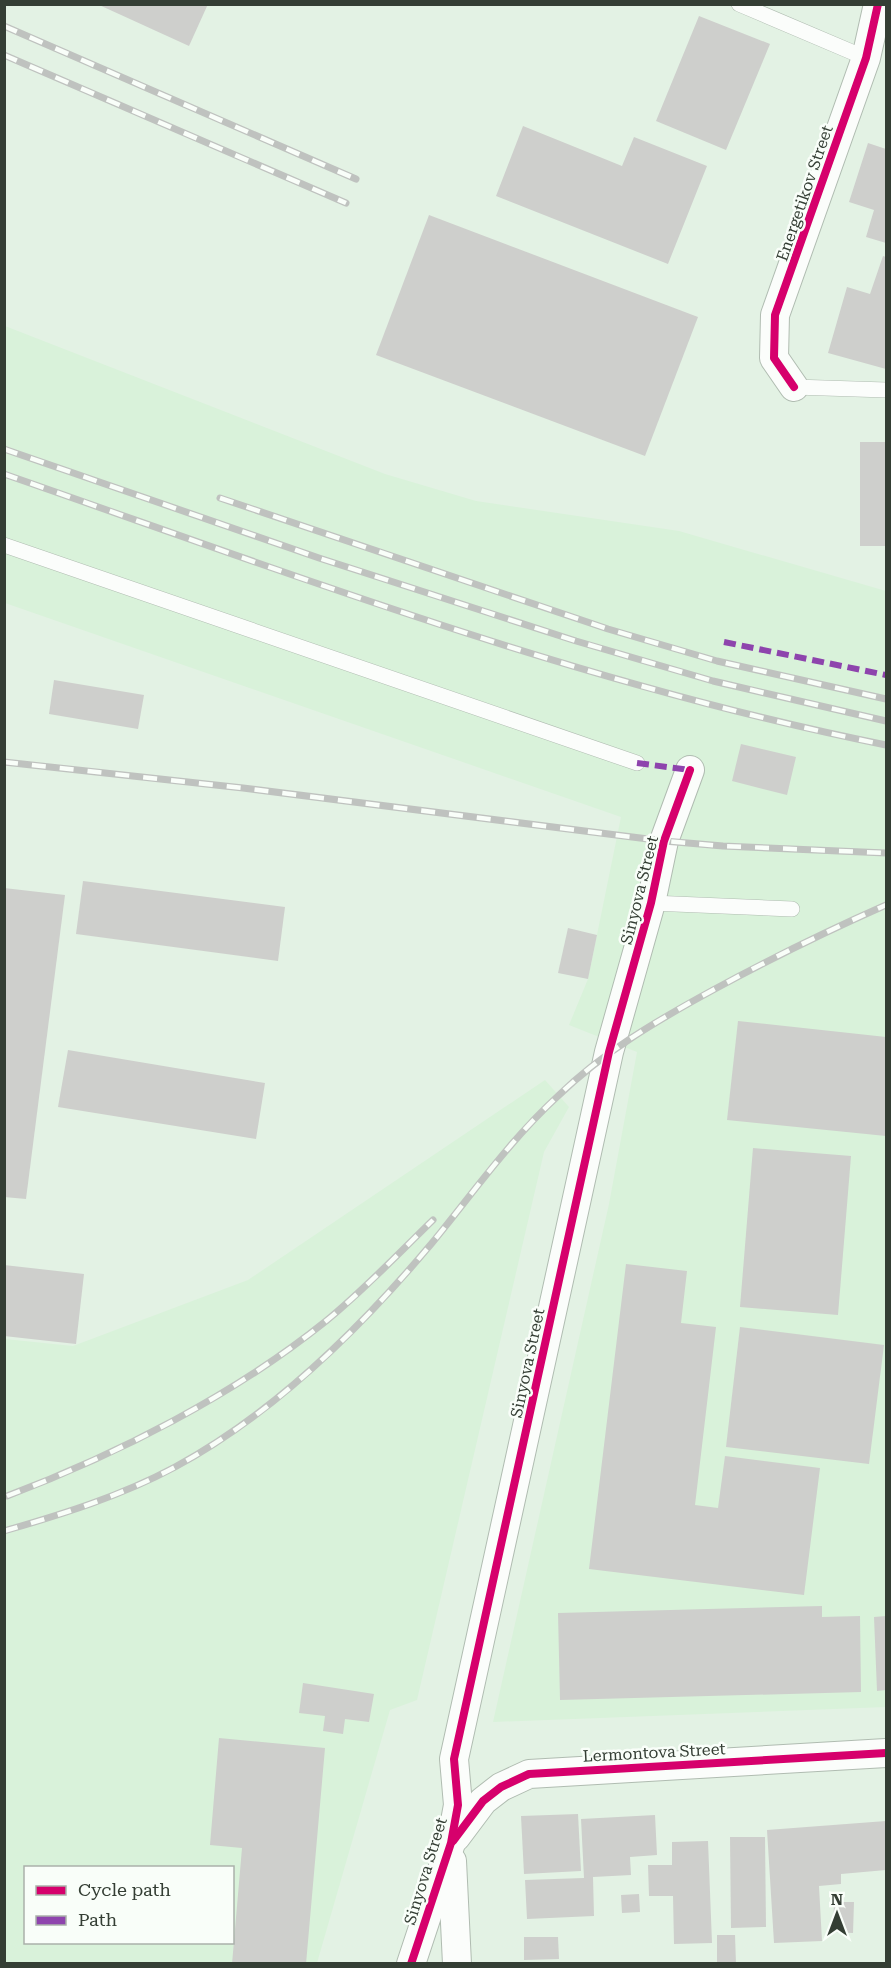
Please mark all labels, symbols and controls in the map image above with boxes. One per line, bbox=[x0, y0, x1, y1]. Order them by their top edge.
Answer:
street label: Energetikov Street bbox=[772, 123, 837, 264]
street label: Sinyova Street bbox=[617, 834, 662, 946]
street label: Sinyova Street bbox=[507, 1307, 548, 1420]
street label: Lermontova Street bbox=[582, 1739, 726, 1766]
street label: Sinyova Street bbox=[400, 1815, 451, 1927]
legend bbox=[24, 1866, 234, 1944]
text: Cycle path bbox=[78, 1879, 171, 1900]
north arrow bbox=[807, 1884, 867, 1944]
text: N bbox=[831, 1890, 843, 1909]
text: Path bbox=[78, 1909, 117, 1930]

